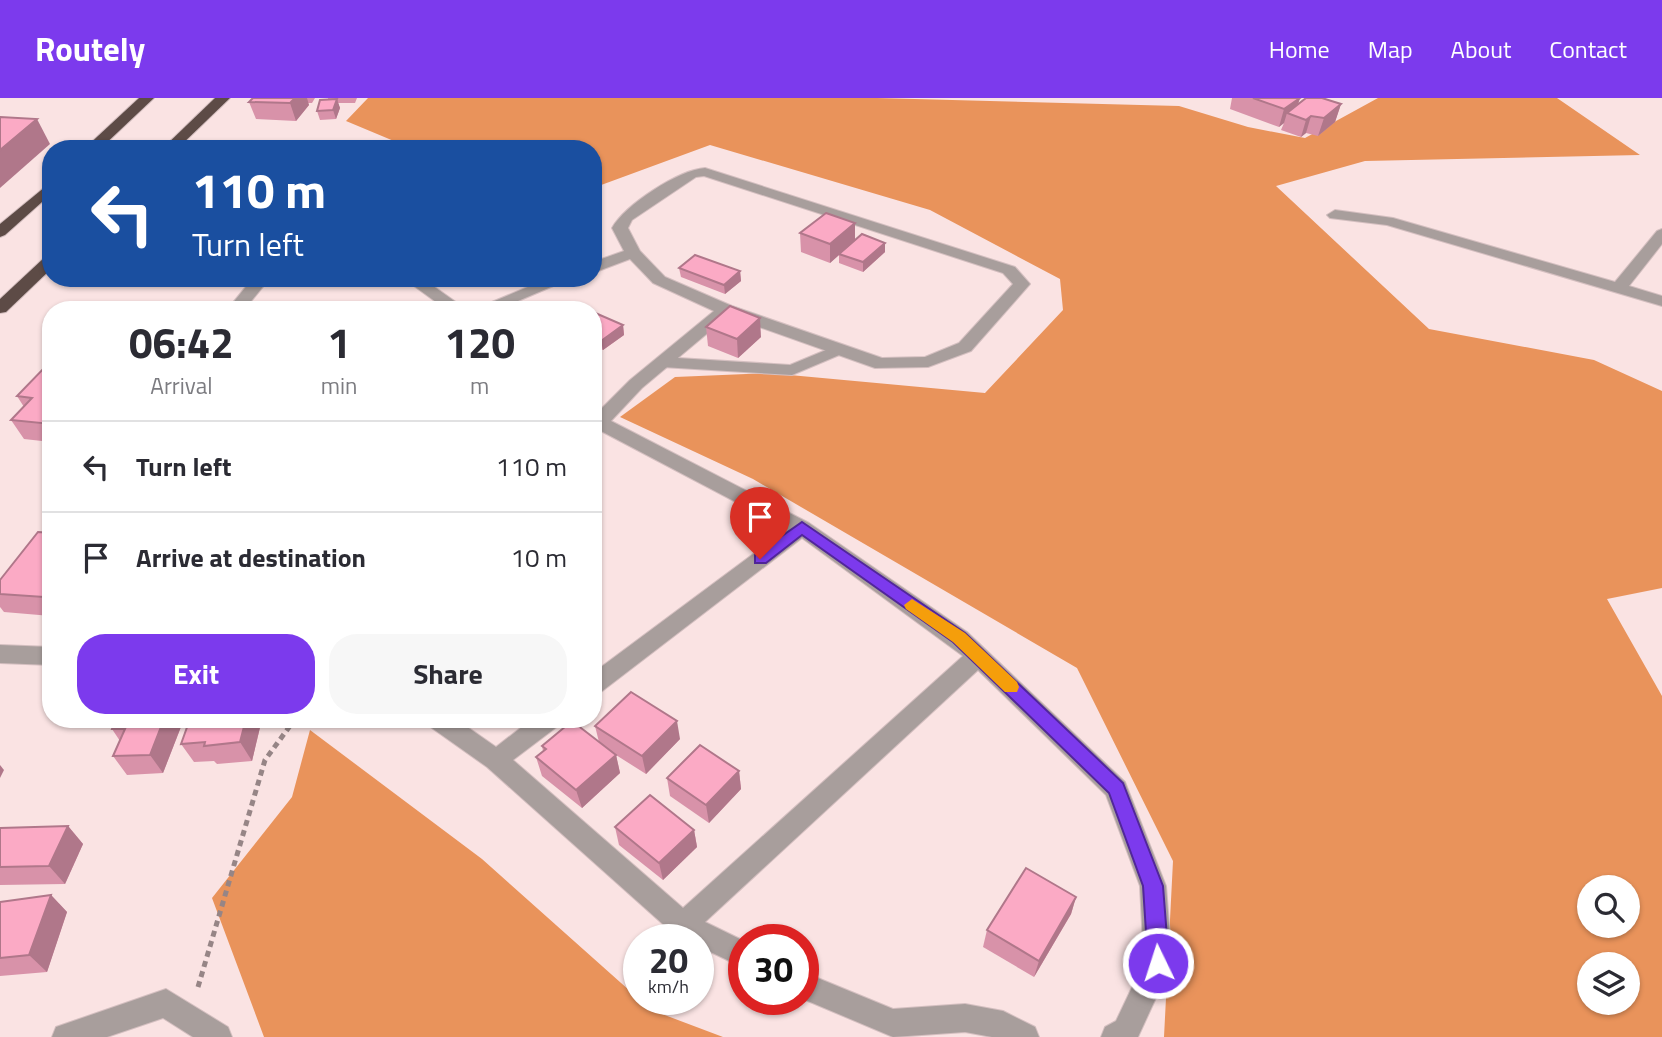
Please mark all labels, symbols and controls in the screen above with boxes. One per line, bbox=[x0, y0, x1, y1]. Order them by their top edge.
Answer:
text: Routely bbox=[35, 24, 145, 74]
text: Home bbox=[1269, 31, 1330, 67]
text: Map bbox=[1368, 31, 1413, 67]
text: About bbox=[1451, 31, 1511, 67]
text: Contact bbox=[1549, 31, 1627, 67]
text: 110 m bbox=[192, 152, 326, 227]
icon: left bbox=[77, 168, 168, 259]
text: Turn left bbox=[192, 220, 304, 268]
text: 06:42 bbox=[129, 310, 234, 374]
text: 1 bbox=[327, 310, 351, 374]
text: 120 bbox=[444, 310, 515, 374]
text: Arrival bbox=[150, 368, 213, 403]
text: min bbox=[321, 368, 357, 403]
text: m bbox=[470, 368, 489, 403]
text: Turn left bbox=[136, 447, 231, 486]
text: 110 m bbox=[496, 447, 567, 486]
icon: left bbox=[77, 448, 115, 486]
pin bbox=[730, 487, 790, 559]
icon: arrive bbox=[741, 498, 779, 536]
text: Arrive at destination bbox=[136, 538, 366, 577]
text: 10 m bbox=[510, 538, 567, 577]
icon: arrive bbox=[77, 539, 115, 577]
button: Exit bbox=[77, 634, 315, 714]
button: Share bbox=[329, 634, 567, 714]
map controls bbox=[1577, 875, 1640, 1015]
button: search bbox=[1577, 875, 1640, 938]
speed limit sign: 30 bbox=[728, 924, 819, 1015]
position arrow bbox=[1121, 926, 1195, 1000]
text: 20 bbox=[649, 933, 688, 987]
button: layers bbox=[1577, 952, 1640, 1015]
text: km/h bbox=[648, 973, 689, 1000]

